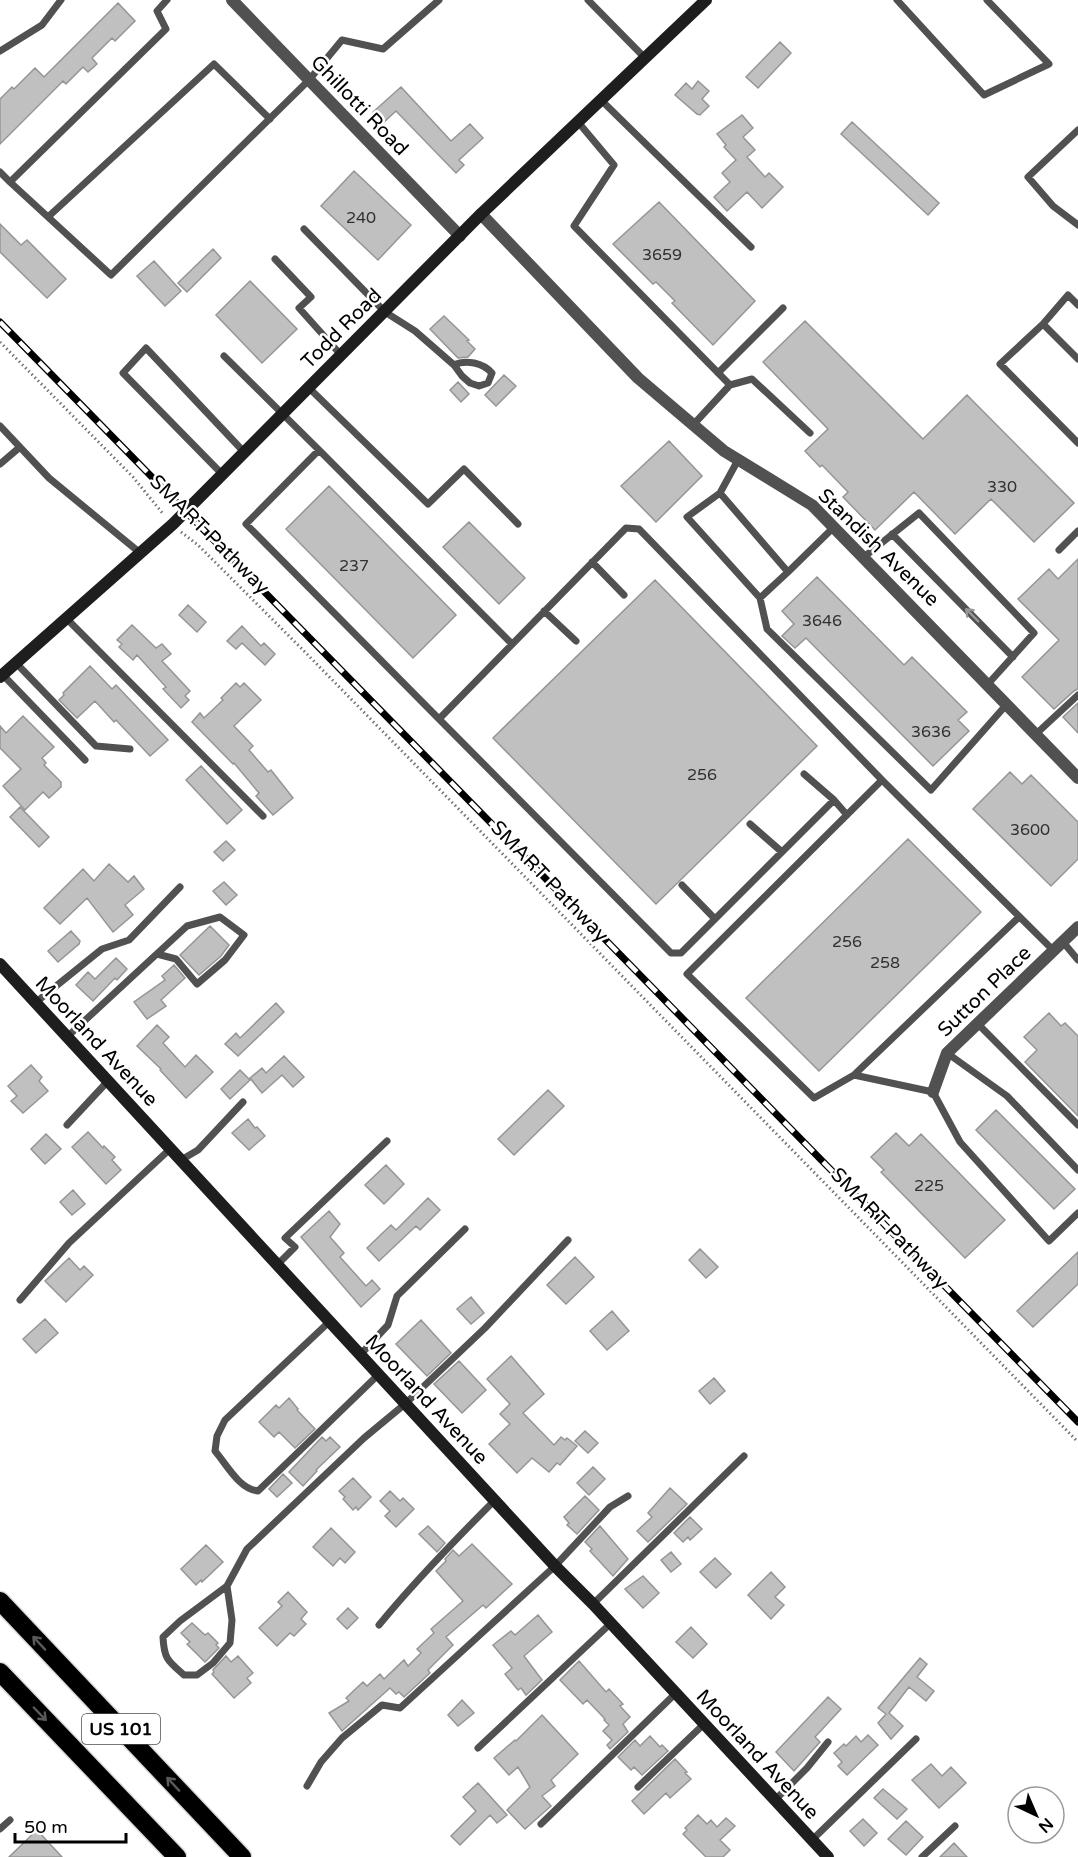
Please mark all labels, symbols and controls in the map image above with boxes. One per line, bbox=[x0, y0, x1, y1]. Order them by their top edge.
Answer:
street label: Ghillotti Road bbox=[305, 51, 413, 161]
house number: 240 bbox=[346, 208, 376, 228]
house number: 3659 bbox=[642, 245, 682, 265]
street label: Todd Road bbox=[297, 284, 387, 374]
street label: SMART Pathway bbox=[144, 470, 274, 600]
house number: 330 bbox=[987, 477, 1017, 497]
street label: Standish Avenue bbox=[813, 484, 944, 612]
house number: 237 bbox=[339, 556, 369, 576]
one-way arrow bbox=[964, 608, 979, 623]
house number: 3646 bbox=[802, 611, 842, 631]
house number: 3636 bbox=[911, 722, 951, 742]
house number: 256 bbox=[687, 765, 717, 785]
street label: SMART Pathway bbox=[485, 816, 613, 947]
house number: 3600 bbox=[1010, 820, 1050, 840]
house number: 256 bbox=[832, 932, 862, 952]
street label: Sutton Place bbox=[933, 941, 1036, 1042]
house number: 258 bbox=[870, 953, 900, 973]
street label: Moorland Avenue bbox=[30, 972, 163, 1112]
street label: SMART Pathway bbox=[825, 1163, 953, 1294]
house number: 225 bbox=[914, 1176, 944, 1196]
street label: Moorland Avenue bbox=[360, 1330, 493, 1470]
one-way arrow bbox=[32, 1635, 46, 1650]
street label: Moorland Avenue bbox=[691, 1685, 824, 1825]
one-way arrow bbox=[33, 1707, 48, 1722]
road number: US 101 bbox=[82, 1714, 160, 1744]
one-way arrow bbox=[167, 1777, 181, 1792]
north arrow bbox=[1006, 1785, 1066, 1845]
scale bar bbox=[15, 1806, 126, 1844]
text: N bbox=[1034, 1813, 1057, 1837]
text: 50 m bbox=[24, 1816, 68, 1838]

